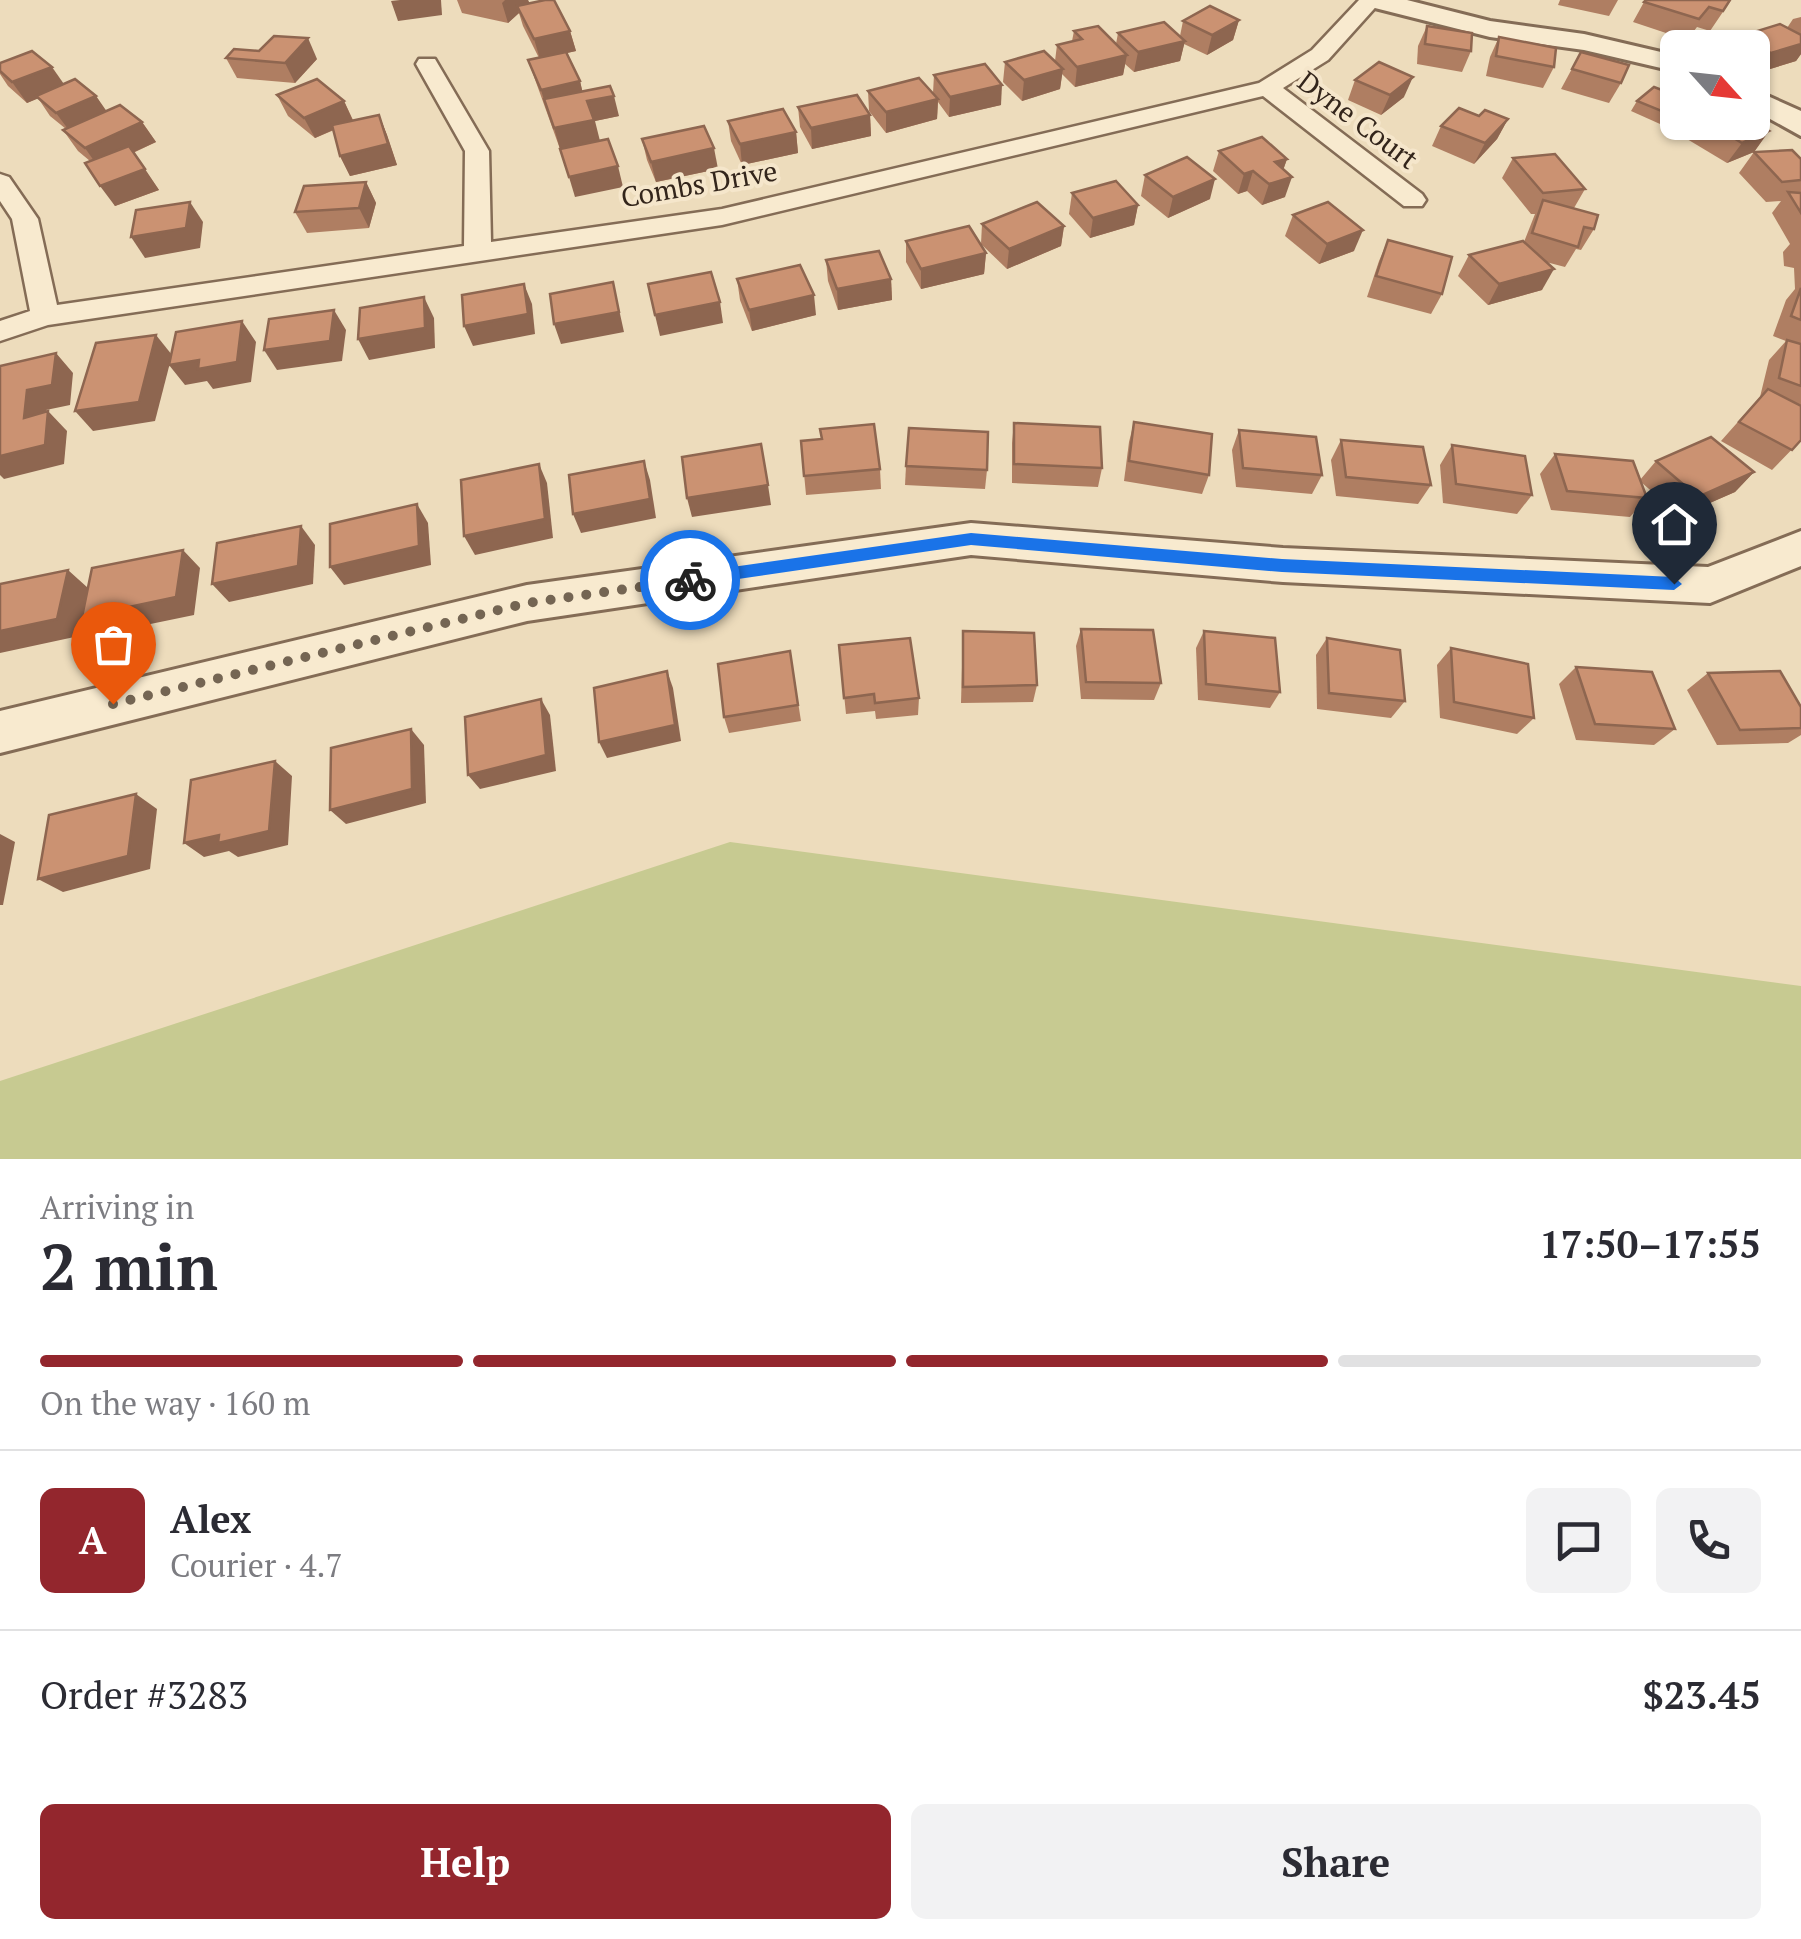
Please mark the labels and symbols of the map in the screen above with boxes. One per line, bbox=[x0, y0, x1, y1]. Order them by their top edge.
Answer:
north arrow bbox=[1660, 30, 1770, 140]
street label: Dyne Court bbox=[1291, 62, 1426, 177]
street label: Combs Drive bbox=[618, 152, 780, 215]
pin bbox=[1632, 482, 1717, 585]
courier bbox=[640, 530, 740, 630]
pin bbox=[71, 602, 156, 705]

